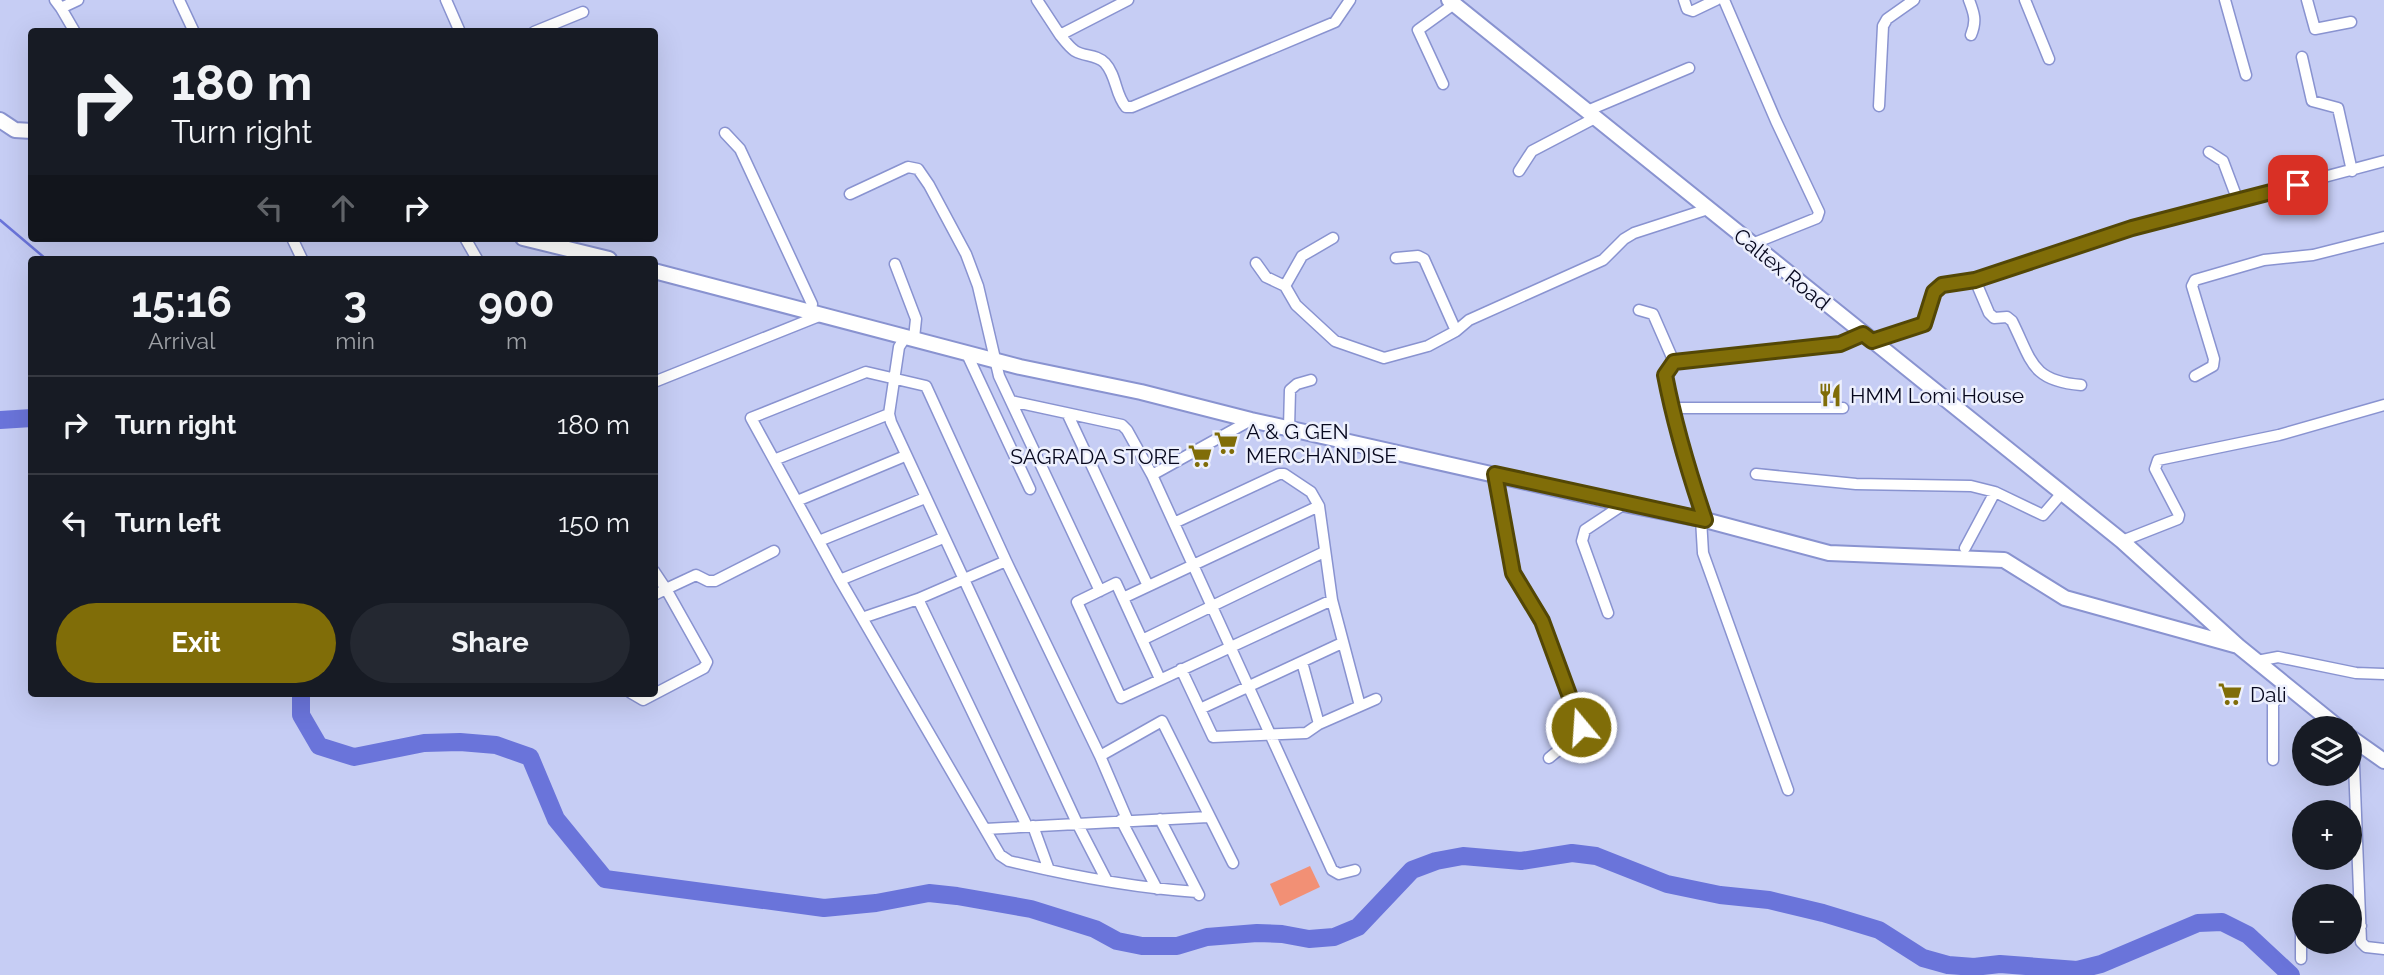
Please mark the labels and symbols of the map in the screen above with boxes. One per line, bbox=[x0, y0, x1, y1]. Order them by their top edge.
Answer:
pin bbox=[2268, 155, 2328, 215]
street label: Caltex Road bbox=[1729, 223, 1835, 315]
restaurant icon: HMM Lomi House bbox=[1816, 381, 1844, 409]
place label: HMM Lomi House bbox=[1850, 383, 2024, 408]
place label: A & G GEN MERCHANDISE bbox=[1246, 419, 1397, 468]
supermarket icon: A & G GEN MERCHANDISE bbox=[1212, 429, 1240, 457]
supermarket icon: SAGRADA STORE bbox=[1186, 442, 1214, 470]
place label: SAGRADA STORE bbox=[1010, 444, 1180, 469]
supermarket icon: Dali bbox=[2216, 680, 2244, 708]
place label: Dali bbox=[2250, 682, 2287, 707]
position arrow bbox=[1544, 690, 1618, 764]

